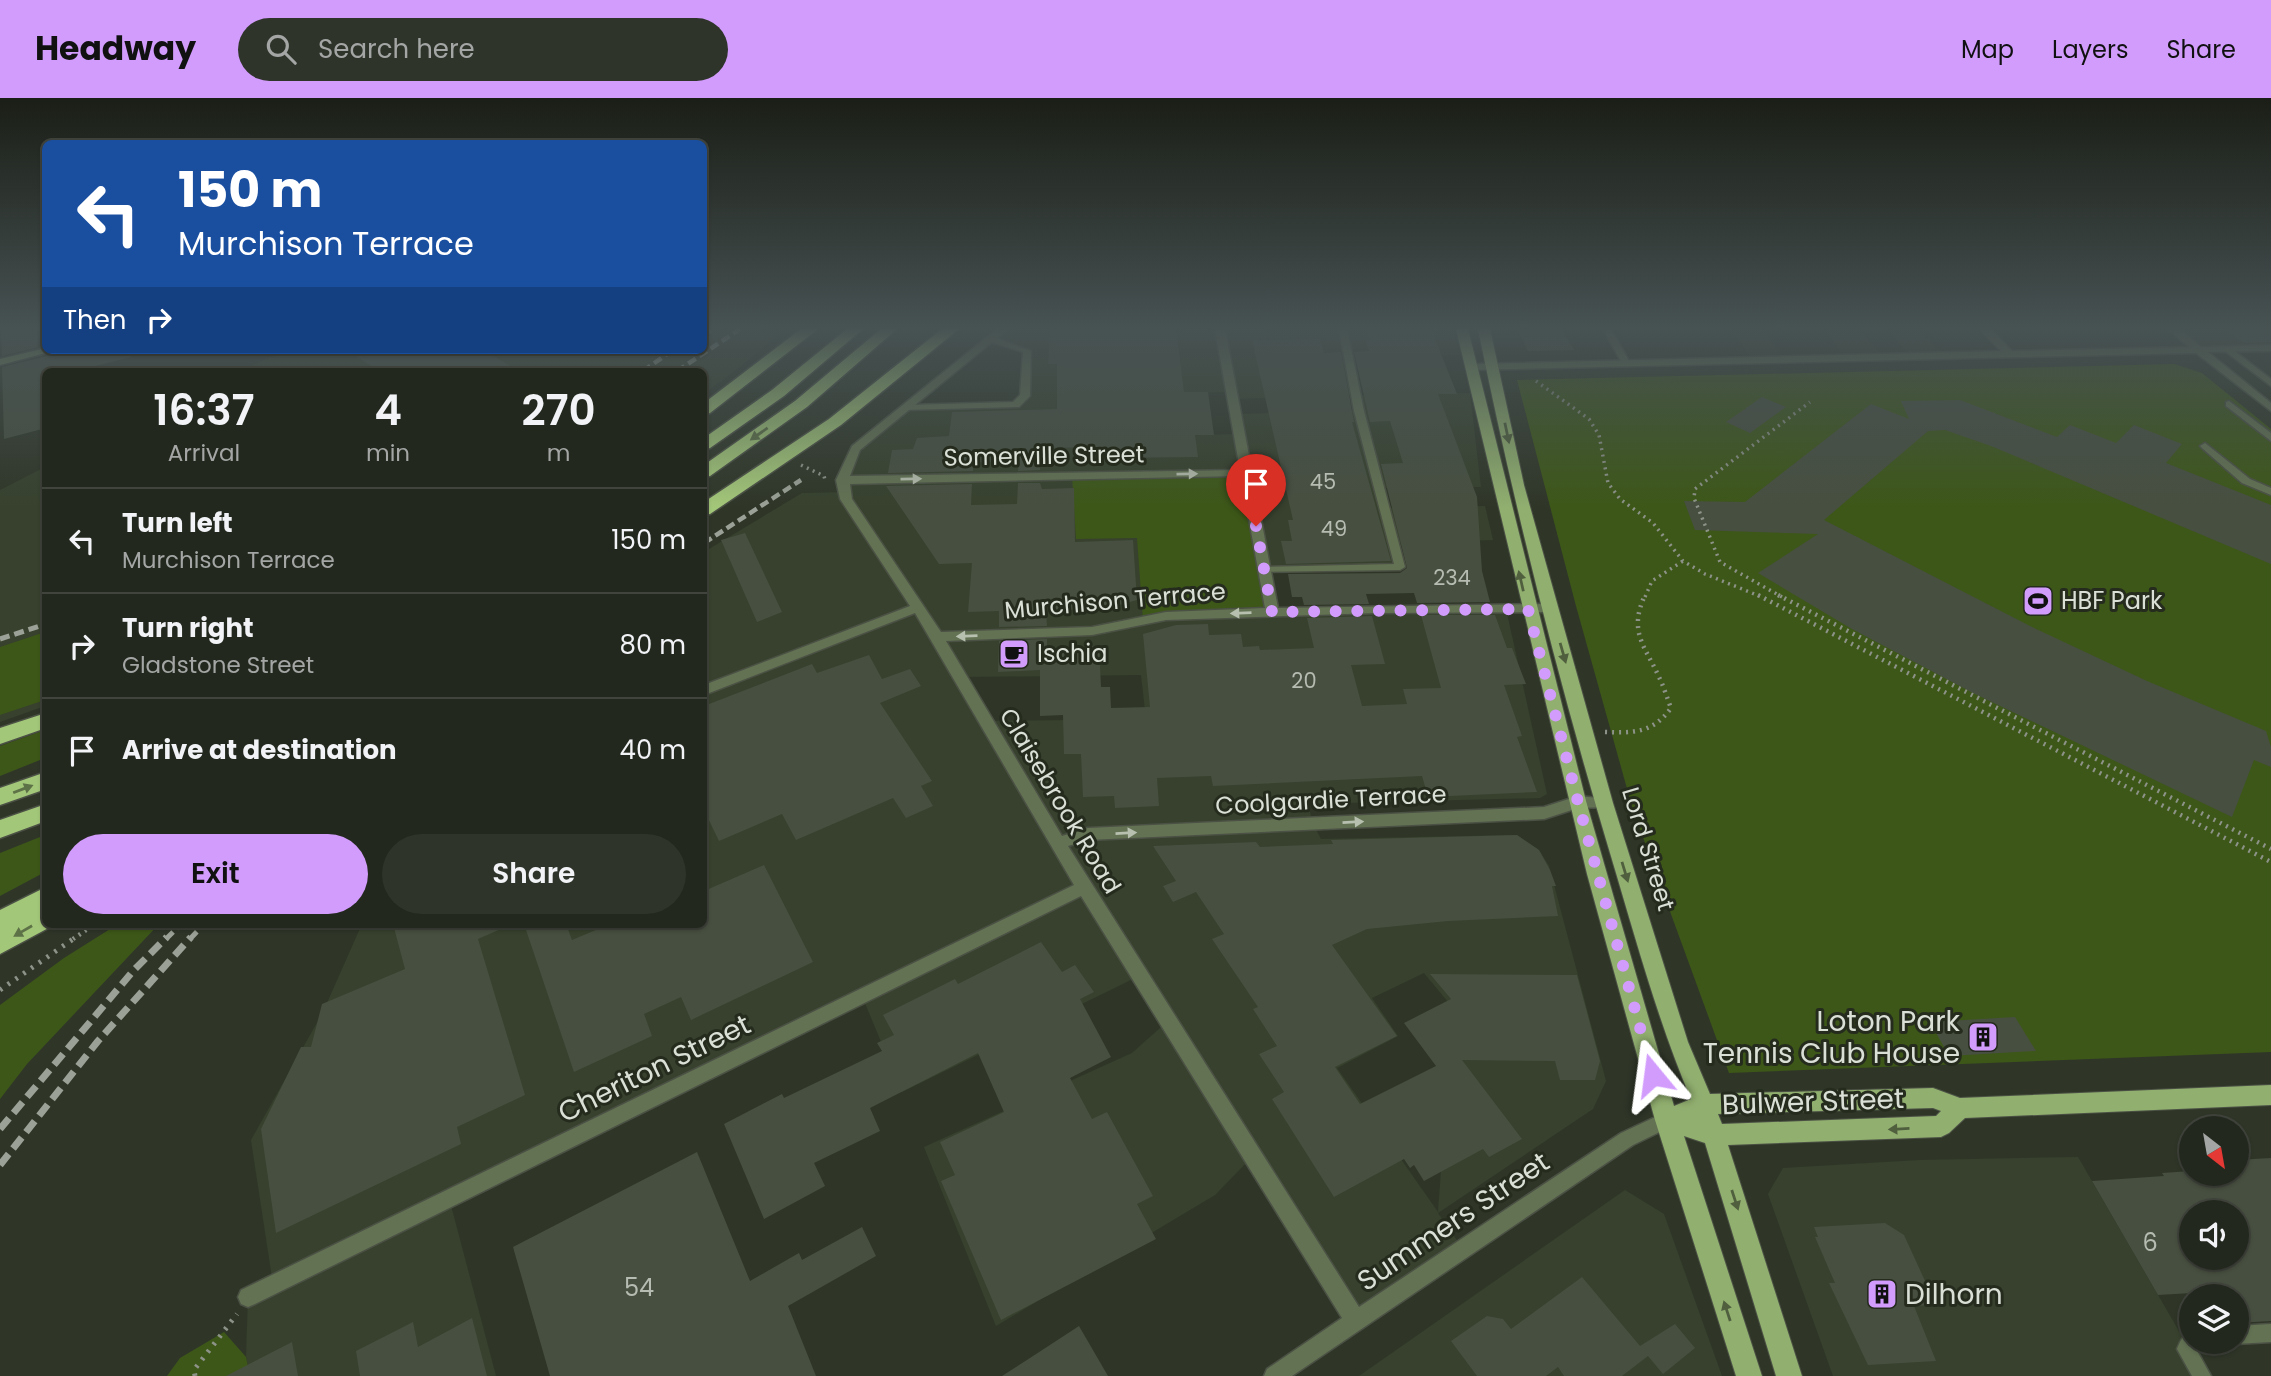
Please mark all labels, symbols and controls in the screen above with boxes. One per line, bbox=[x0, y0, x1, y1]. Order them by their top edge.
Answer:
search box bbox=[238, 18, 728, 81]
text: Headway bbox=[35, 25, 196, 72]
icon: search bbox=[262, 30, 300, 68]
text: Search here bbox=[318, 31, 475, 67]
text: Map bbox=[1961, 33, 2014, 66]
text: Layers bbox=[2052, 33, 2128, 66]
text: Share bbox=[2166, 33, 2236, 66]
text: 150 m bbox=[178, 156, 323, 224]
icon: left bbox=[63, 168, 154, 259]
text: Murchison Terrace bbox=[178, 221, 474, 266]
icon: right bbox=[140, 301, 178, 339]
text: Then bbox=[63, 302, 126, 338]
text: 16:37 bbox=[153, 381, 255, 440]
text: 4 bbox=[374, 381, 402, 440]
text: 270 bbox=[521, 381, 596, 440]
one-way arrow bbox=[1501, 422, 1512, 444]
one-way arrow bbox=[750, 427, 768, 441]
text: Arrival bbox=[168, 437, 240, 469]
text: min bbox=[366, 437, 410, 469]
text: m bbox=[547, 437, 570, 469]
street label: Somerville Street bbox=[943, 437, 1145, 474]
pin bbox=[1226, 454, 1286, 526]
icon: arrive bbox=[1237, 465, 1275, 503]
house number: 45 bbox=[1310, 467, 1336, 496]
one-way arrow bbox=[1176, 468, 1198, 480]
one-way arrow bbox=[900, 473, 922, 485]
text: Turn left bbox=[122, 505, 233, 541]
house number: 49 bbox=[1321, 514, 1347, 543]
icon: left bbox=[63, 522, 101, 560]
text: 150 m bbox=[611, 522, 686, 558]
text: Murchison Terrace bbox=[122, 544, 335, 576]
house number: 234 bbox=[1433, 563, 1471, 592]
one-way arrow bbox=[1516, 570, 1527, 592]
street label: Murchison Terrace bbox=[1003, 574, 1227, 627]
sports icon: HBF Park bbox=[2021, 584, 2055, 618]
place label: HBF Park bbox=[2061, 584, 2163, 617]
one-way arrow bbox=[1230, 608, 1252, 619]
text: Turn right bbox=[122, 610, 254, 646]
icon: right bbox=[63, 627, 101, 665]
text: 80 m bbox=[620, 627, 686, 663]
one-way arrow bbox=[955, 630, 977, 641]
cafe icon: Ischia bbox=[997, 637, 1031, 671]
place label: Ischia bbox=[1037, 637, 1108, 670]
one-way arrow bbox=[1558, 643, 1568, 664]
text: Gladstone Street bbox=[122, 649, 314, 681]
house number: 20 bbox=[1291, 666, 1317, 695]
street label: Claisebrook Road bbox=[992, 702, 1129, 900]
icon: arrive bbox=[63, 732, 101, 770]
text: Arrive at destination bbox=[122, 732, 397, 768]
text: 40 m bbox=[620, 732, 686, 768]
street label: Coolgardie Terrace bbox=[1215, 777, 1447, 822]
one-way arrow bbox=[12, 783, 33, 794]
street label: Lord Street bbox=[1614, 783, 1683, 915]
one-way arrow bbox=[1342, 816, 1364, 827]
one-way arrow bbox=[1115, 827, 1137, 838]
button: Exit bbox=[63, 834, 368, 914]
button: Share bbox=[382, 834, 686, 914]
one-way arrow bbox=[1621, 862, 1631, 883]
one-way arrow bbox=[13, 925, 32, 937]
place label: Loton Park Tennis Club House bbox=[1703, 1002, 1961, 1073]
street label: Cheriton Street bbox=[551, 1005, 757, 1132]
building icon: Loton Park Tennis Club House bbox=[1966, 1020, 2000, 1054]
position arrow bbox=[1616, 1038, 1690, 1112]
street label: Bulwer Street bbox=[1721, 1079, 1905, 1124]
north arrow bbox=[2179, 1116, 2249, 1186]
map controls bbox=[2179, 1116, 2249, 1354]
one-way arrow bbox=[1888, 1123, 1910, 1134]
street label: Summers Street bbox=[1350, 1143, 1557, 1300]
one-way arrow bbox=[1730, 1190, 1740, 1211]
button: sound bbox=[2179, 1200, 2249, 1270]
house number: 6 bbox=[2142, 1226, 2158, 1259]
house number: 54 bbox=[624, 1271, 654, 1304]
place label: Dilhorn bbox=[1905, 1275, 2003, 1314]
building icon: Dilhorn bbox=[1865, 1277, 1899, 1311]
button: layers bbox=[2179, 1284, 2249, 1354]
one-way arrow bbox=[1722, 1300, 1732, 1321]

